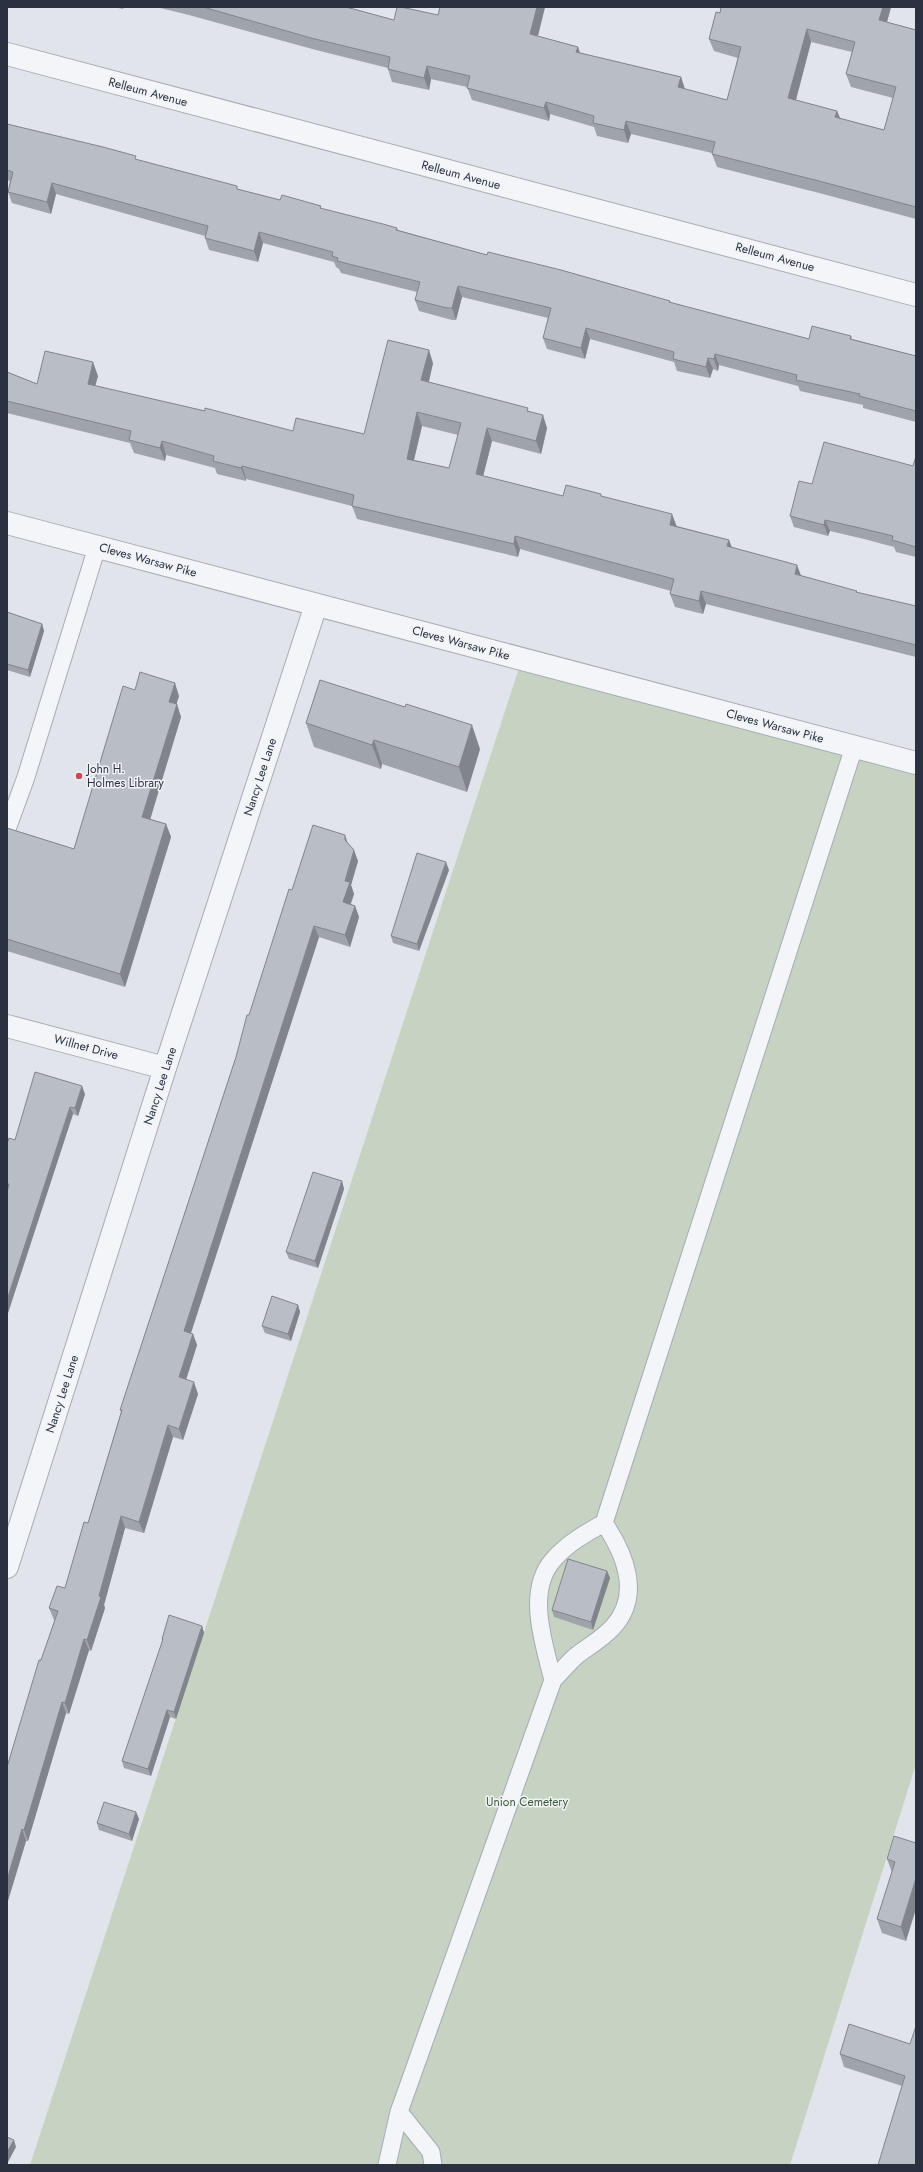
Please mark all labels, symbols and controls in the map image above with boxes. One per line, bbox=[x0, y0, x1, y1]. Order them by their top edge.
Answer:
street label: Relleum Avenue bbox=[106, 73, 190, 111]
street label: Relleum Avenue bbox=[419, 156, 503, 194]
street label: Relleum Avenue bbox=[733, 238, 817, 276]
street label: Cleves Warsaw Pike bbox=[97, 538, 199, 582]
street label: Cleves Warsaw Pike bbox=[410, 621, 512, 665]
street label: Cleves Warsaw Pike bbox=[724, 704, 826, 748]
street label: Nancy Lee Lane bbox=[239, 736, 281, 818]
place label: John H. Holmes Library bbox=[85, 760, 165, 792]
marker: John H. Holmes Library bbox=[74, 771, 84, 781]
street label: Willnet Drive bbox=[52, 1030, 120, 1064]
street label: Nancy Lee Lane bbox=[139, 1045, 181, 1127]
street label: Nancy Lee Lane bbox=[41, 1353, 83, 1435]
park label: Union Cemetery bbox=[486, 1793, 569, 1811]

